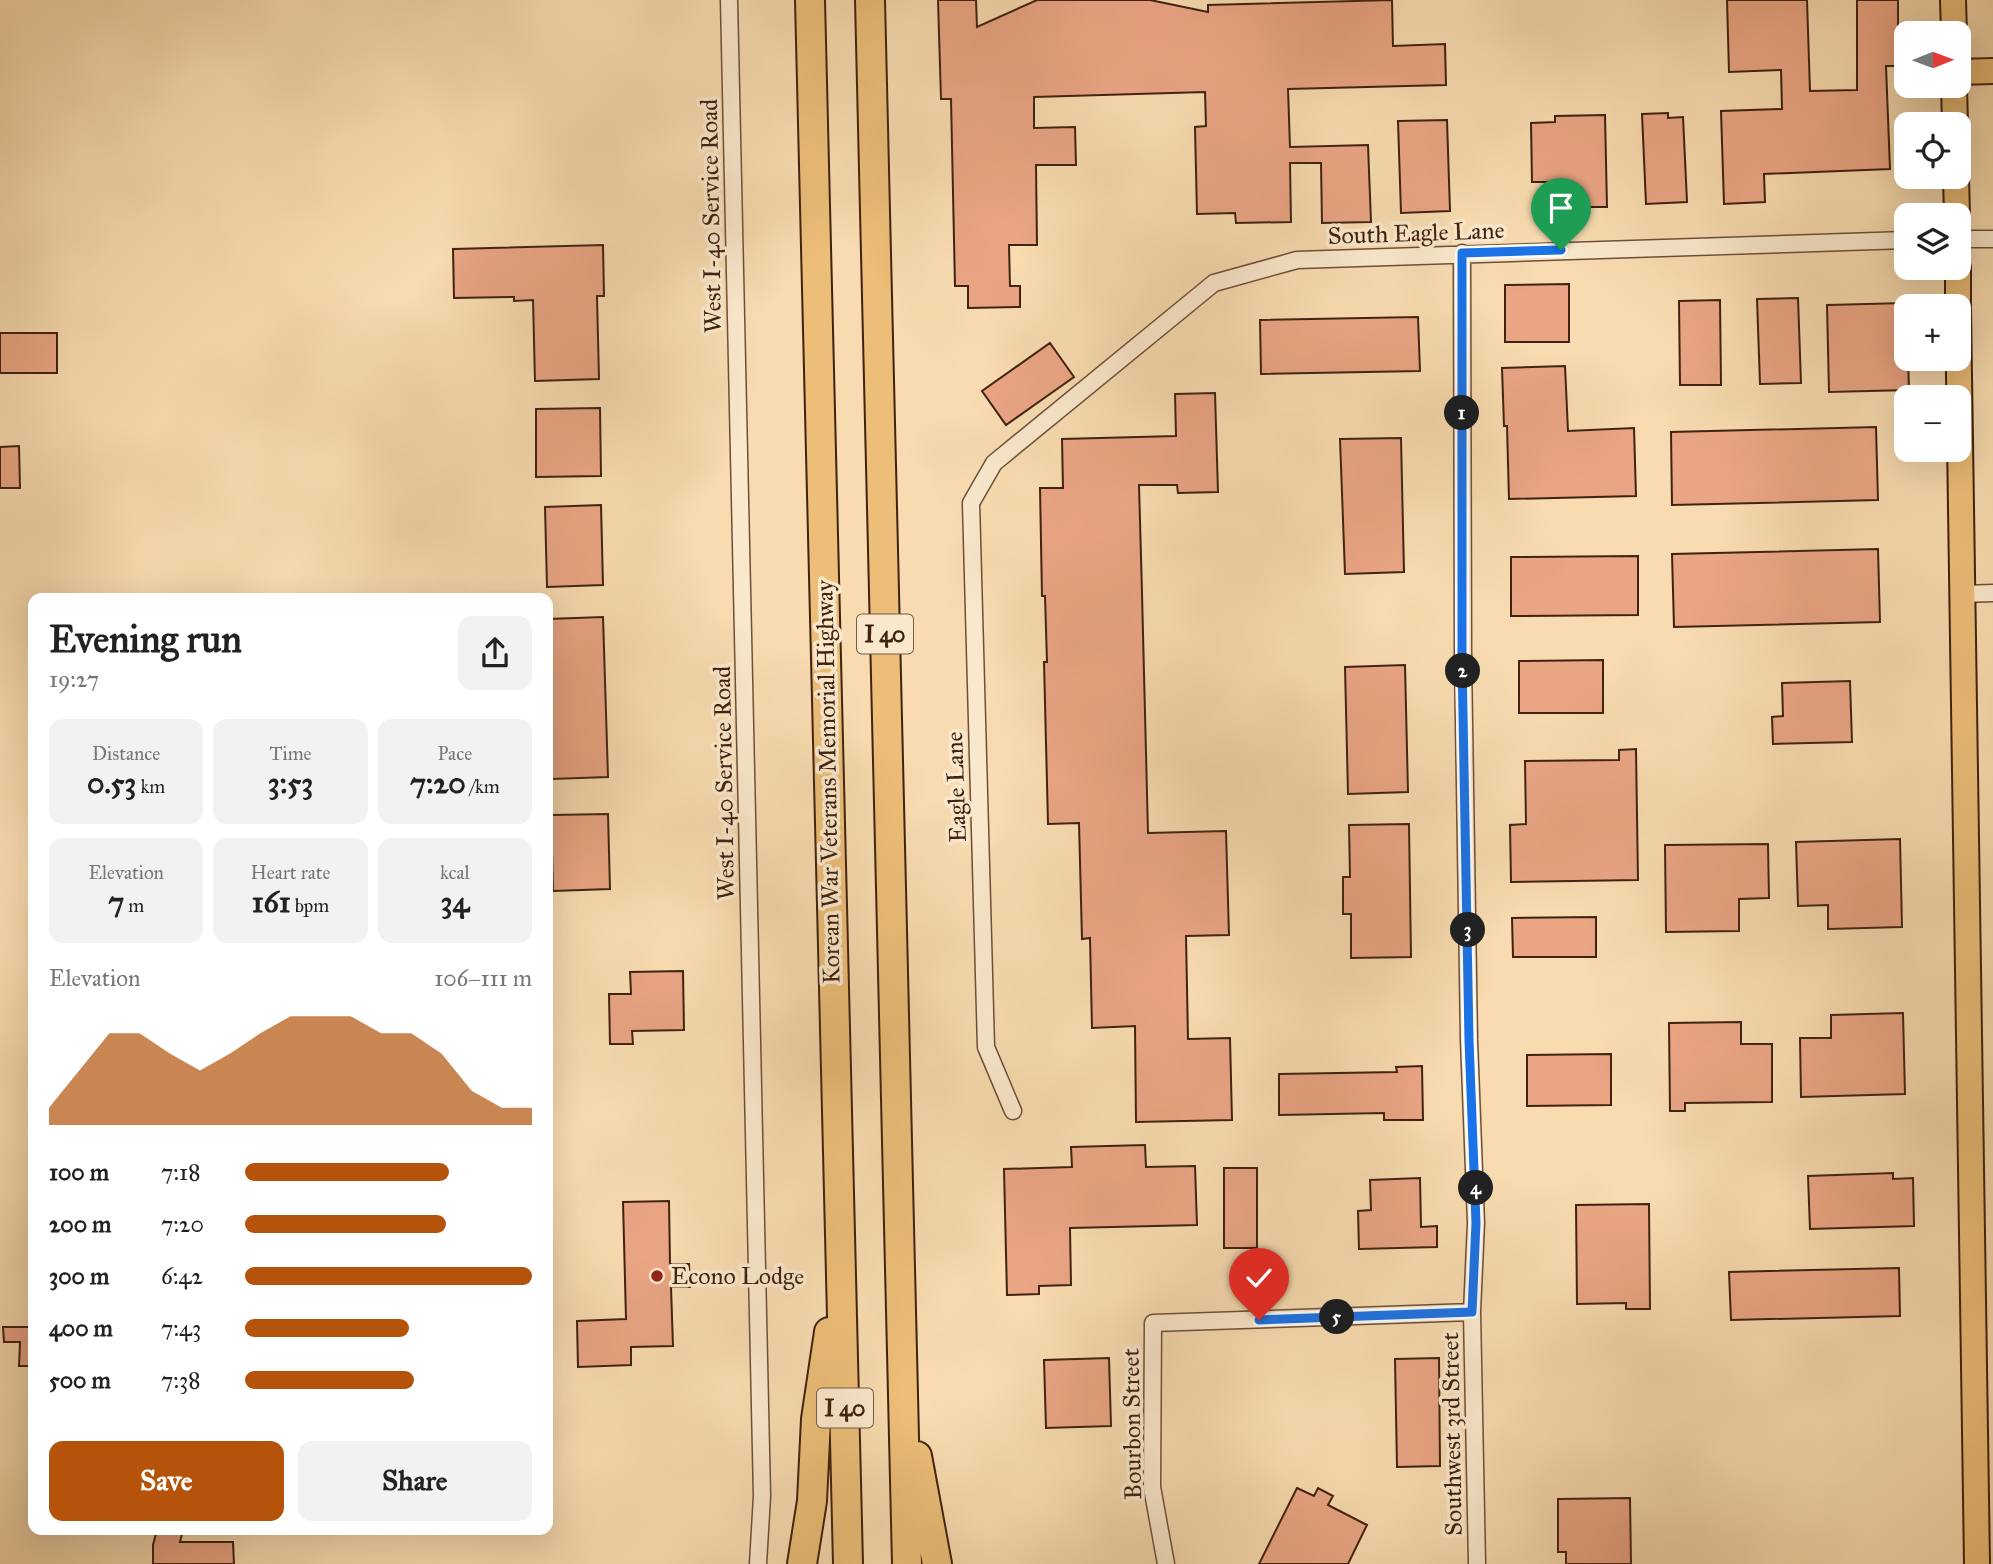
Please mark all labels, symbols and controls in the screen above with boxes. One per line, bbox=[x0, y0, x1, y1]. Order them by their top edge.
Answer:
north arrow bbox=[1894, 21, 1970, 98]
map controls bbox=[1894, 21, 1971, 462]
street label: West I-40 Service Road bbox=[694, 98, 728, 334]
button: locate bbox=[1894, 112, 1971, 189]
pin bbox=[1531, 178, 1591, 250]
icon: arrive bbox=[1542, 189, 1580, 227]
button: layers bbox=[1894, 203, 1971, 280]
street label: South Eagle Lane bbox=[1327, 215, 1505, 251]
button: + bbox=[1894, 294, 1971, 371]
button: − bbox=[1894, 385, 1971, 462]
pin: 1 bbox=[1444, 396, 1480, 430]
text: 1 bbox=[1458, 401, 1465, 424]
street label: Korean War Veterans Memorial Highway bbox=[809, 579, 847, 984]
road number: I 40 bbox=[857, 614, 913, 654]
text: Evening run bbox=[49, 616, 242, 662]
button: share bbox=[458, 616, 532, 690]
pin: 2 bbox=[1446, 654, 1480, 688]
text: 2 bbox=[1458, 659, 1467, 682]
text: 19:27 bbox=[49, 665, 99, 693]
street label: West I-40 Service Road bbox=[707, 665, 741, 901]
street label: Eagle Lane bbox=[939, 731, 973, 843]
text: Distance bbox=[92, 742, 160, 765]
text: Time bbox=[269, 742, 312, 765]
text: Pace bbox=[438, 742, 472, 765]
text: 0.53 bbox=[87, 765, 136, 801]
text: 3:53 bbox=[268, 765, 313, 801]
text: 7:20 bbox=[410, 765, 466, 801]
text: km bbox=[136, 775, 165, 798]
text: /km bbox=[466, 775, 500, 798]
text: Elevation bbox=[88, 861, 164, 884]
text: Heart rate bbox=[251, 861, 330, 884]
text: kcal bbox=[440, 861, 470, 884]
text: 7 bbox=[108, 884, 124, 920]
text: 161 bbox=[252, 884, 291, 920]
text: 34 bbox=[440, 884, 469, 920]
text: m bbox=[124, 894, 144, 917]
text: bpm bbox=[291, 894, 329, 917]
pin: 3 bbox=[1450, 912, 1486, 948]
text: 3 bbox=[1464, 918, 1471, 941]
text: Elevation bbox=[49, 964, 140, 992]
text: 106–111 m bbox=[434, 964, 532, 992]
text: 100 m bbox=[49, 1158, 109, 1186]
text: 7:18 bbox=[161, 1158, 200, 1186]
pin: 4 bbox=[1458, 1170, 1494, 1206]
text: 4 bbox=[1470, 1176, 1481, 1199]
text: 200 m bbox=[49, 1210, 111, 1238]
text: 7:20 bbox=[161, 1210, 204, 1238]
pin bbox=[1229, 1248, 1289, 1320]
icon: check bbox=[1240, 1259, 1278, 1297]
place label: Econo Lodge bbox=[671, 1261, 804, 1291]
text: 300 m bbox=[49, 1262, 109, 1290]
text: 6:42 bbox=[161, 1262, 203, 1290]
marker: Econo Lodge bbox=[649, 1268, 665, 1284]
pin: 5 bbox=[1320, 1300, 1354, 1334]
text: 5 bbox=[1332, 1305, 1341, 1328]
text: 400 m bbox=[49, 1314, 113, 1342]
text: 7:43 bbox=[161, 1314, 201, 1342]
street label: Southwest 3rd Street bbox=[1435, 1331, 1469, 1536]
street label: Bourbon Street bbox=[1116, 1347, 1148, 1500]
text: 500 m bbox=[49, 1366, 111, 1394]
text: 7:38 bbox=[161, 1366, 201, 1394]
road number: I 40 bbox=[817, 1388, 873, 1428]
button: Save bbox=[49, 1441, 284, 1521]
button: Share bbox=[298, 1441, 532, 1521]

